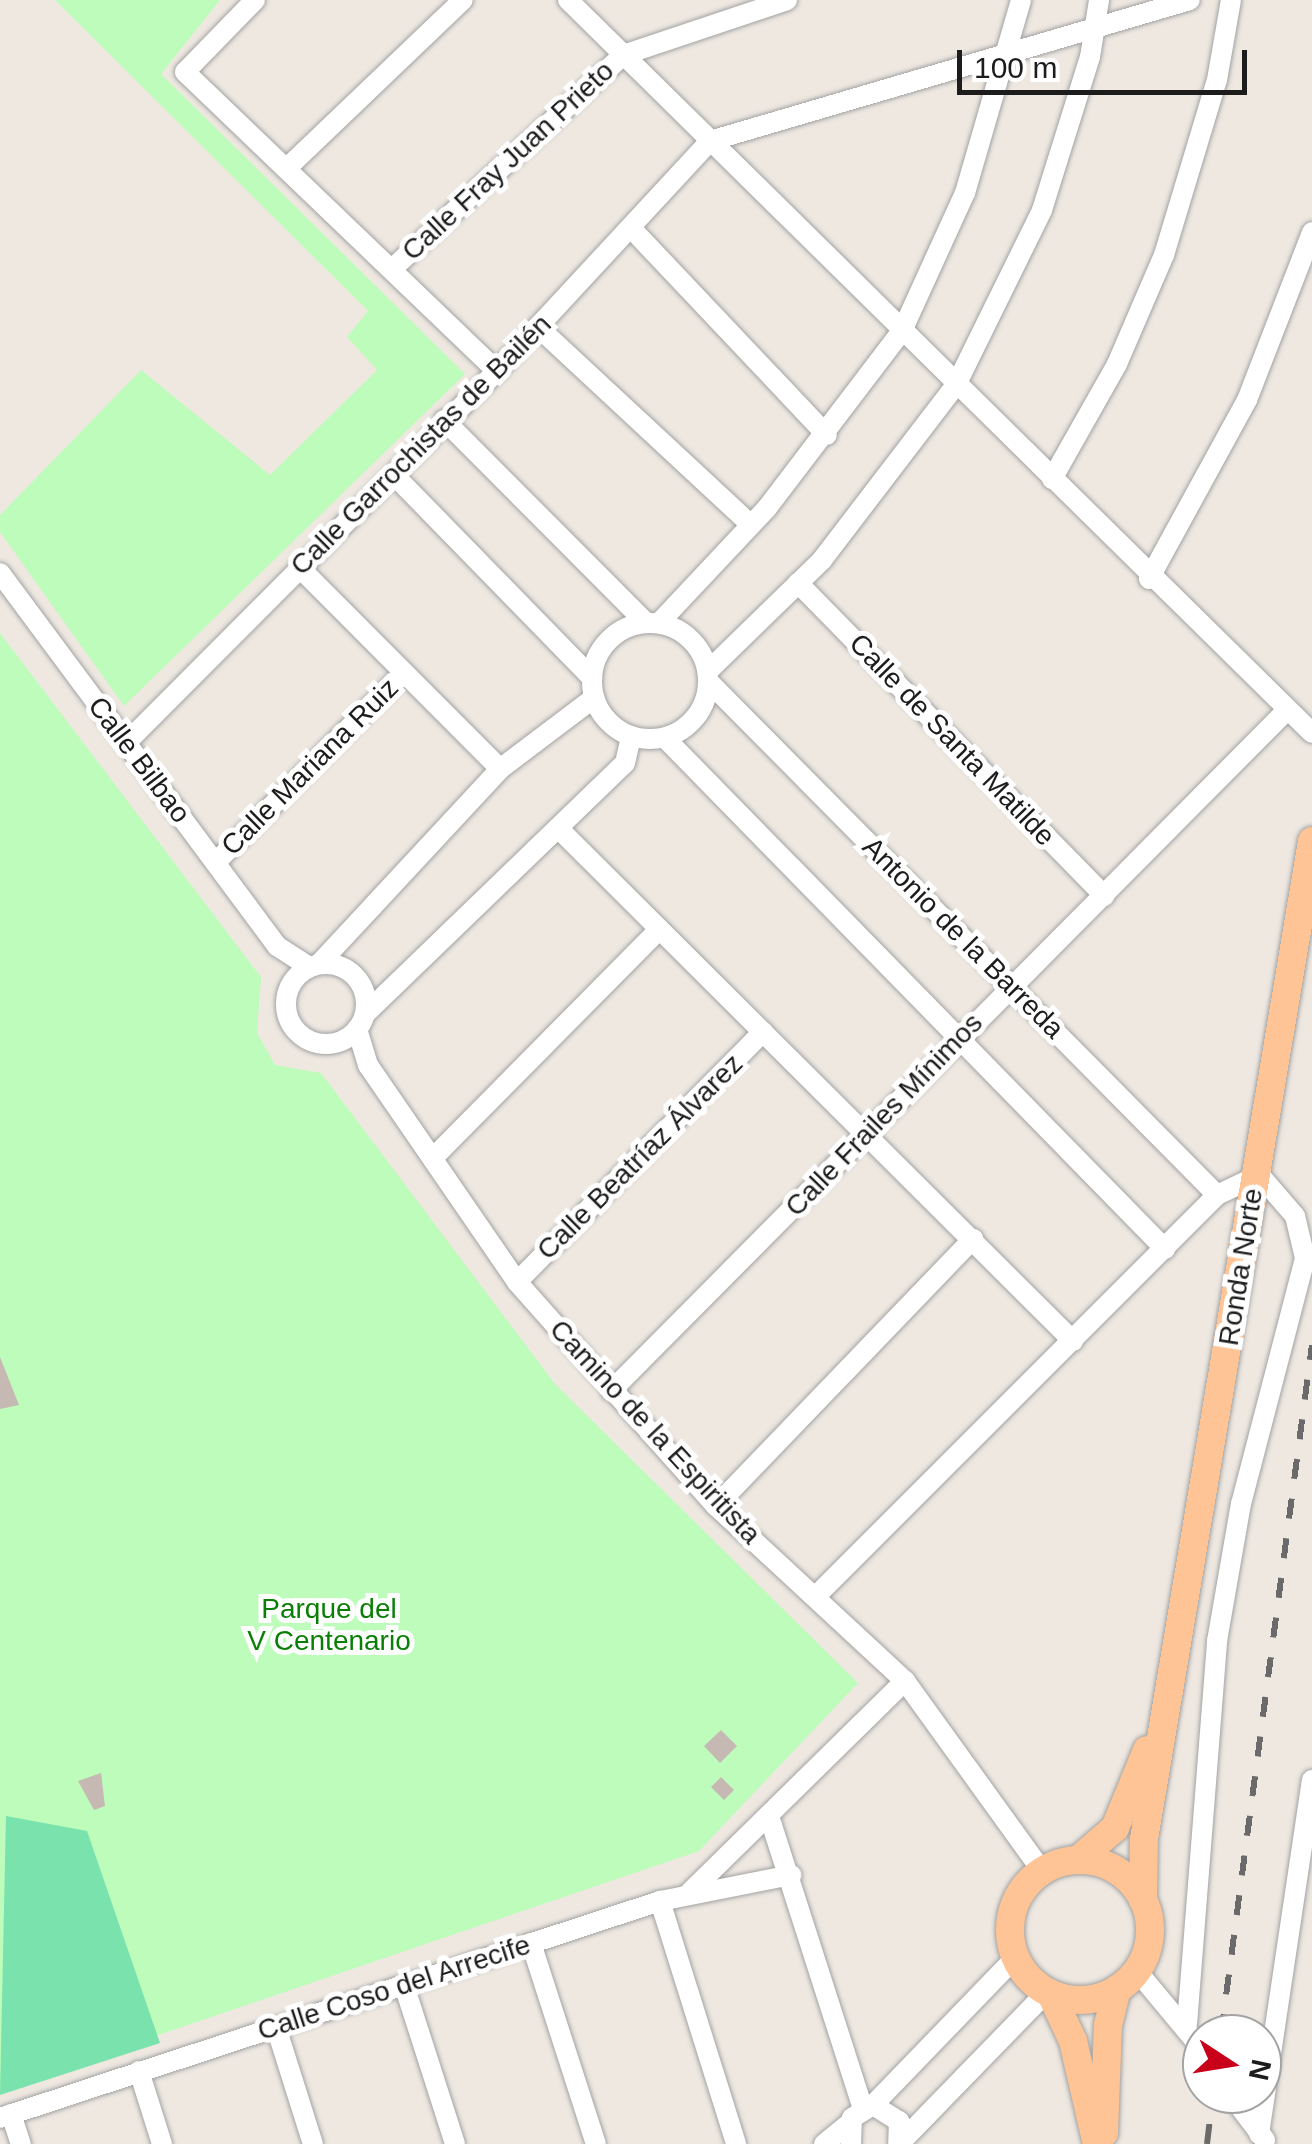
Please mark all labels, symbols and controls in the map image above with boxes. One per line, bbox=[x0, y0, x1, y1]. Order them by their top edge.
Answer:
scale bar bbox=[962, 30, 1252, 92]
text: 100 m bbox=[974, 51, 1057, 84]
street label: Calle Fray Juan Prieto bbox=[395, 54, 621, 268]
street label: Calle Garrochistas de Bailén bbox=[284, 308, 558, 582]
street label: Calle de Santa Matilde bbox=[842, 627, 1062, 853]
street label: Calle Mariana Ruiz bbox=[214, 671, 406, 863]
street label: Calle Bilbao bbox=[81, 690, 197, 830]
street label: Antonio de la Barreda bbox=[855, 830, 1071, 1046]
street label: Calle Frailes Mínimos bbox=[778, 1007, 990, 1223]
street label: Calle Beatríaz Álvarez bbox=[530, 1047, 750, 1267]
street label: Ronda Norte bbox=[1212, 1186, 1270, 1348]
street label: Camino de la Espiritista bbox=[542, 1313, 768, 1551]
park label: Parque del V Centenario bbox=[247, 1592, 411, 1658]
street label: Calle Coso del Arrecife bbox=[253, 1928, 535, 2048]
north arrow bbox=[1182, 2014, 1282, 2114]
text: N bbox=[1243, 2057, 1277, 2083]

